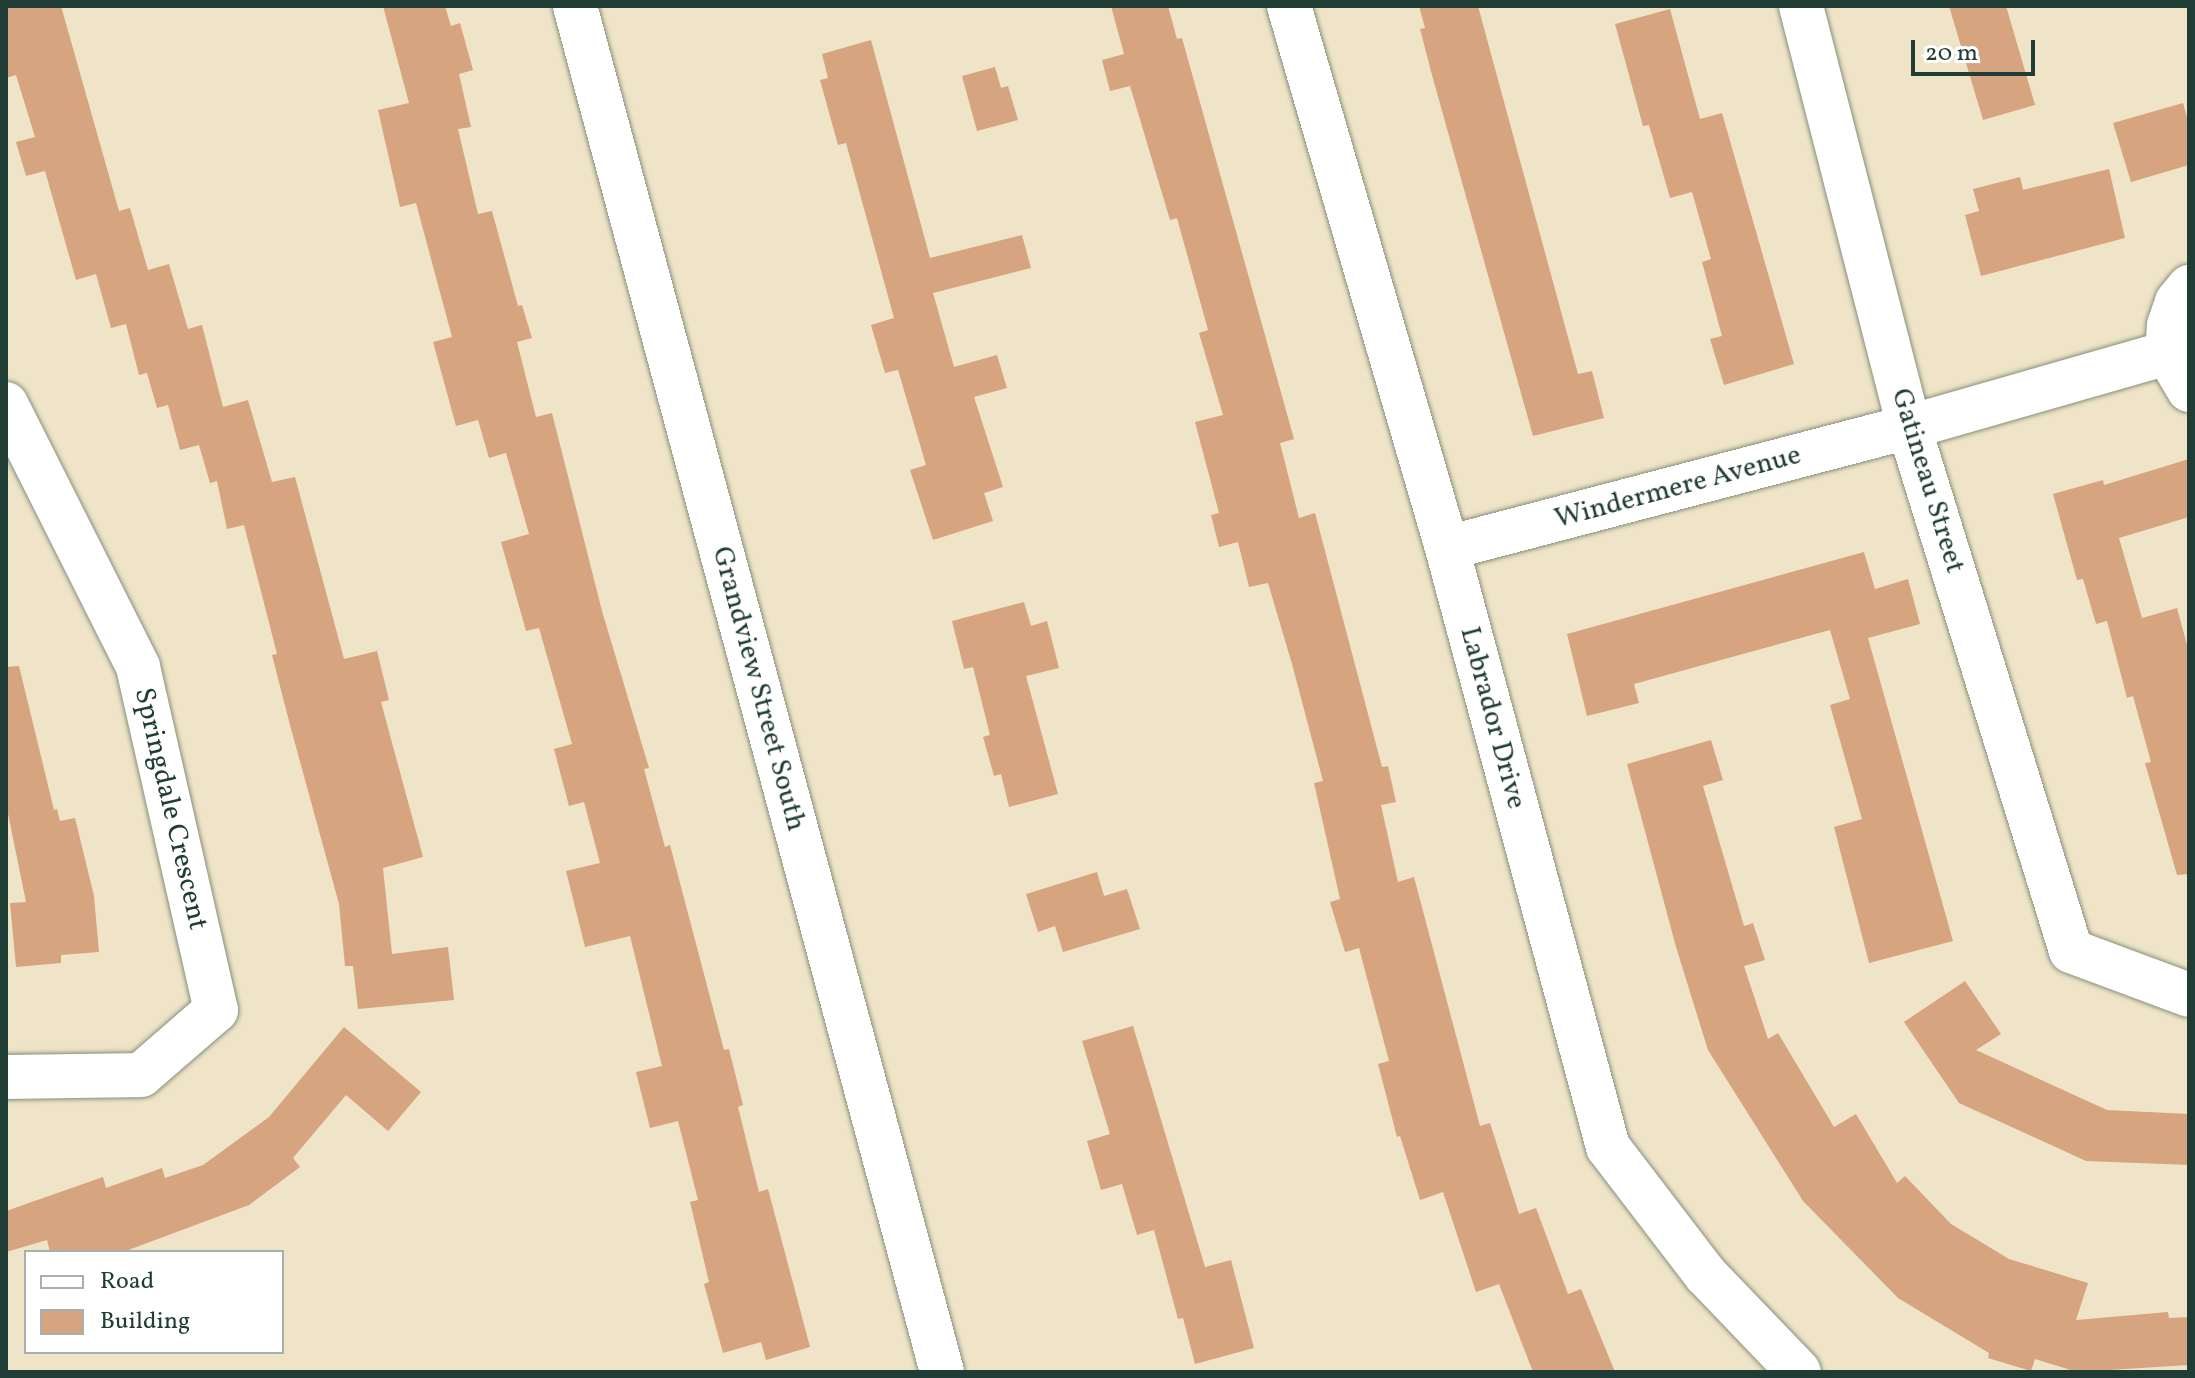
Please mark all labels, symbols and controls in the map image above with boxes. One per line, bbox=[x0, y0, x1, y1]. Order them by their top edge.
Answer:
scale bar bbox=[1915, 24, 2039, 74]
text: 20 m bbox=[1925, 37, 1978, 71]
street label: Gatineau Street bbox=[1883, 385, 1971, 577]
street label: Windermere Avenue bbox=[1551, 439, 1805, 537]
street label: Grandview Street South bbox=[704, 543, 812, 835]
street label: Labrador Drive bbox=[1452, 623, 1532, 813]
street label: Springdale Crescent bbox=[126, 685, 214, 933]
legend bbox=[24, 1250, 284, 1354]
text: Road bbox=[100, 1265, 154, 1299]
text: Building bbox=[100, 1305, 190, 1339]

